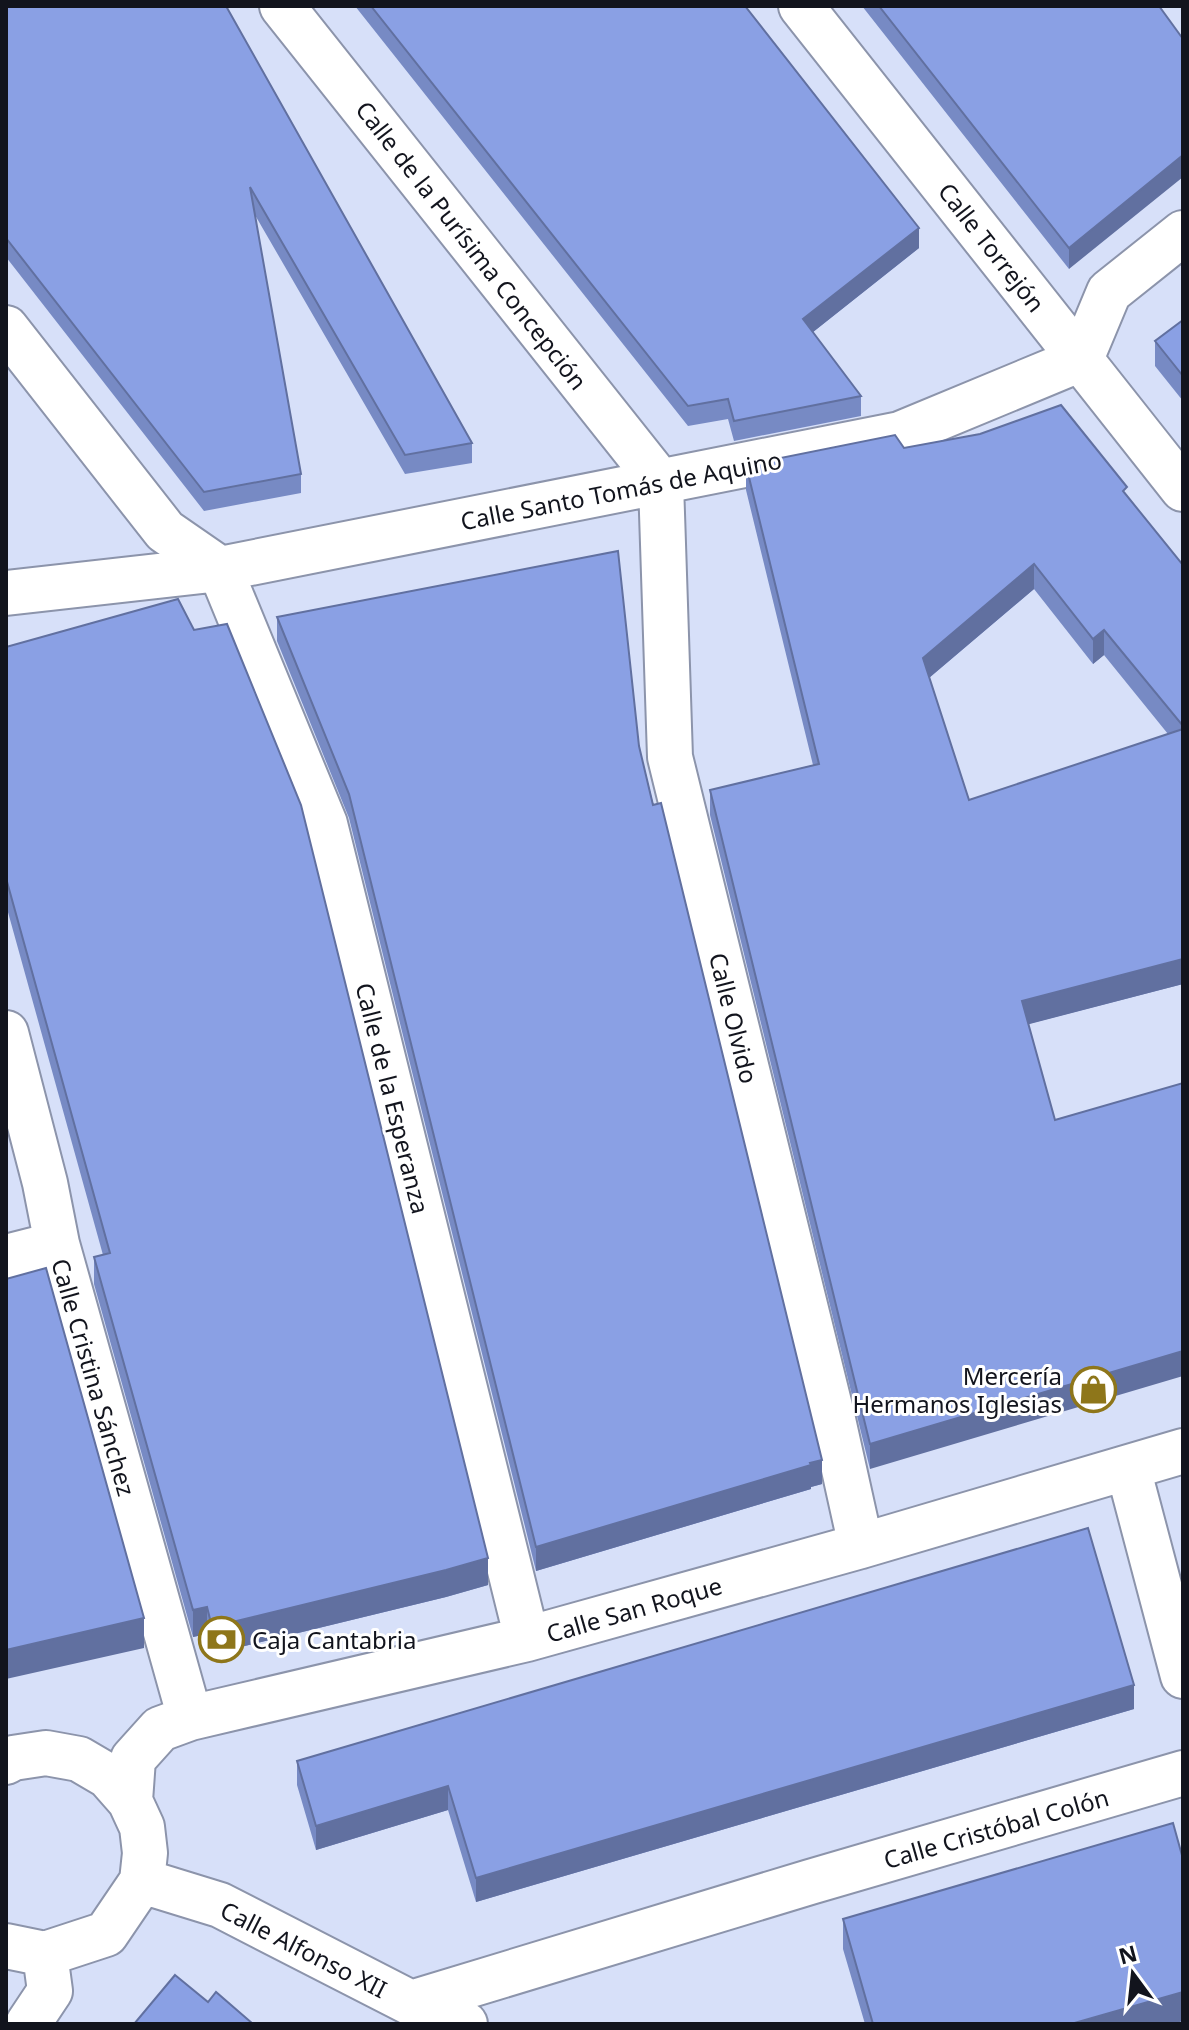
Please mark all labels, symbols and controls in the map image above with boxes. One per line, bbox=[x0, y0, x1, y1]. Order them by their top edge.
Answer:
street label: Calle de la Purísima Concepción bbox=[349, 94, 595, 396]
street label: Calle Torrejón bbox=[931, 176, 1053, 318]
street label: Calle Santo Tomás de Aquino bbox=[458, 443, 784, 537]
street label: Calle Olvido bbox=[702, 949, 766, 1087]
street label: Calle de la Esperanza bbox=[348, 979, 438, 1217]
street label: Calle Cristina Sánchez bbox=[44, 1255, 144, 1499]
place label: Mercería Hermanos Iglesias bbox=[853, 1359, 1062, 1420]
shop icon: Mercería Hermanos Iglesias bbox=[1069, 1365, 1117, 1413]
street label: Calle San Roque bbox=[542, 1568, 726, 1650]
bank icon: Caja Cantabria bbox=[197, 1615, 245, 1663]
place label: Caja Cantabria bbox=[252, 1623, 416, 1656]
street label: Calle Cristóbal Colón bbox=[880, 1780, 1112, 1876]
street label: Calle Alfonso XII bbox=[215, 1893, 393, 2005]
north arrow bbox=[1093, 1934, 1173, 2014]
text: N bbox=[1115, 1937, 1140, 1971]

